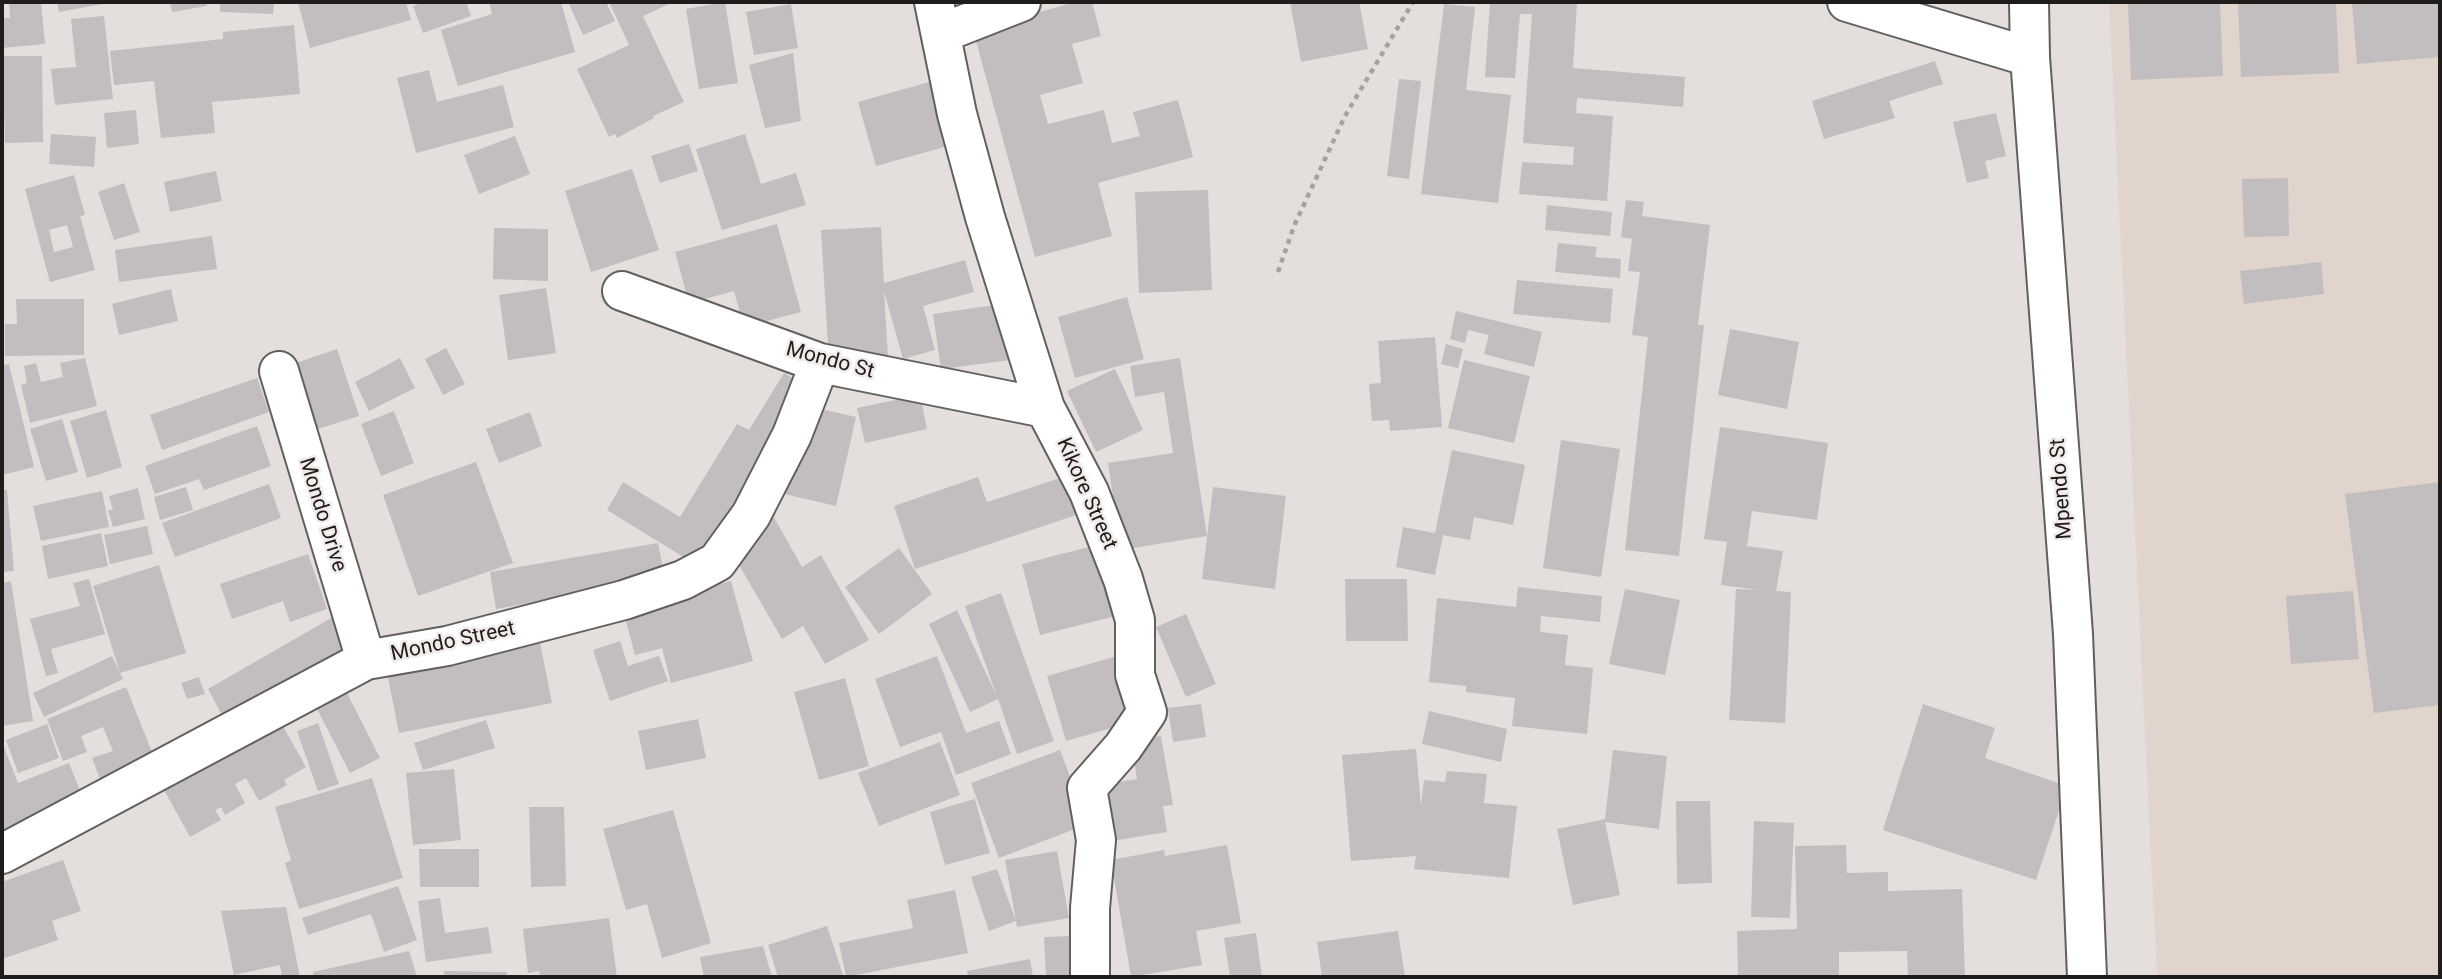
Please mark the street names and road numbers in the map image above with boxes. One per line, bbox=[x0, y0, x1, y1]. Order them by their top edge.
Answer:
street label: Mondo St bbox=[783, 337, 877, 385]
street label: Kikore Street bbox=[1050, 434, 1122, 554]
street label: Mpendo St bbox=[2046, 438, 2078, 540]
street label: Mondo Drive bbox=[293, 455, 351, 575]
street label: Mondo Street bbox=[389, 617, 517, 667]

